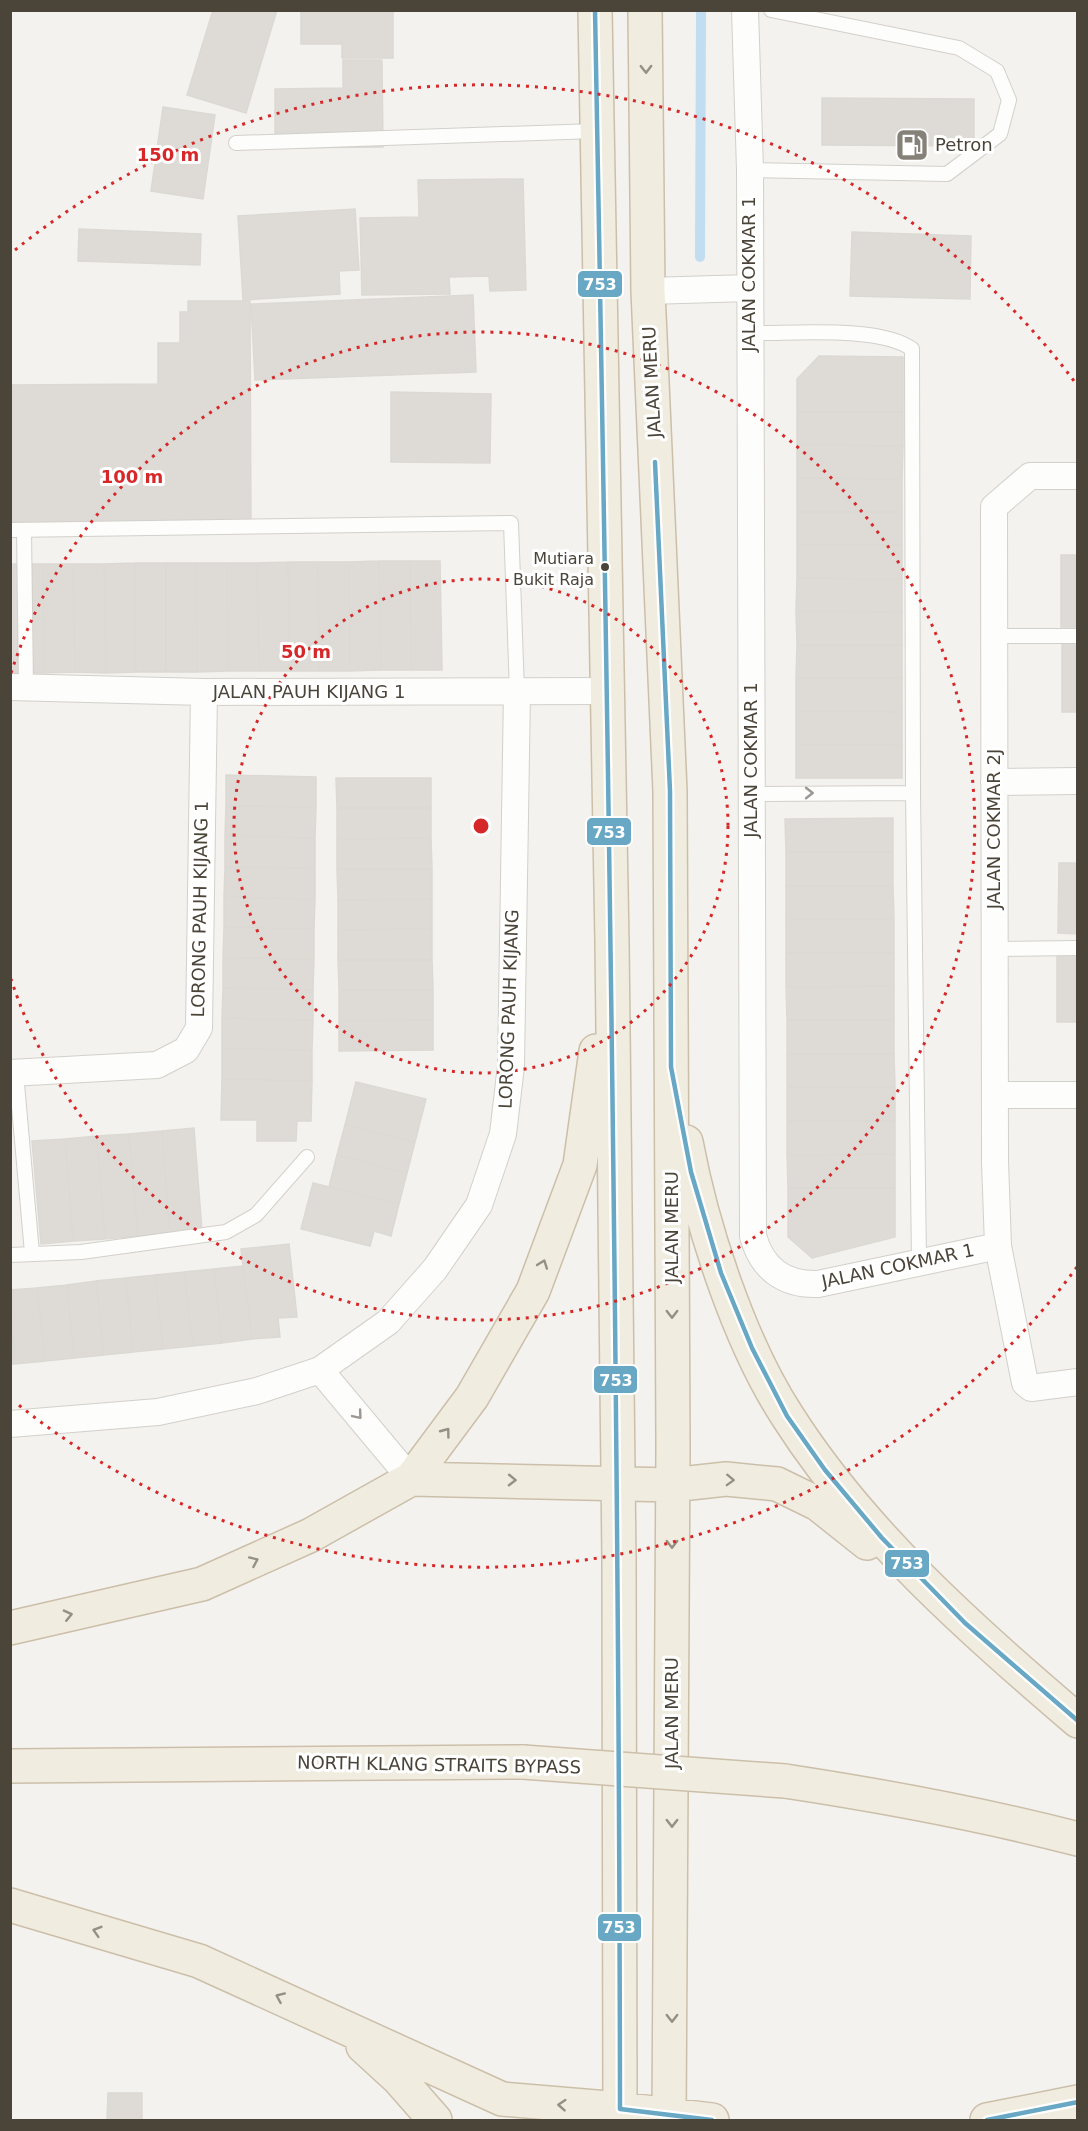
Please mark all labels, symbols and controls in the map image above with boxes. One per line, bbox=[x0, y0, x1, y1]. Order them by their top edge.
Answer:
one-way arrow bbox=[640, 64, 652, 73]
fuel station icon: Petron bbox=[894, 127, 930, 163]
place label: Petron bbox=[935, 134, 993, 155]
text: 150 m bbox=[137, 144, 199, 165]
street label: JALAN COKMAR 1 bbox=[738, 196, 759, 353]
line badge: 753 bbox=[577, 270, 623, 298]
text: 753 bbox=[583, 275, 617, 294]
street label: JALAN MERU bbox=[638, 326, 665, 439]
text: 100 m bbox=[101, 466, 163, 487]
place label: Mutiara Bukit Raja bbox=[513, 549, 594, 589]
marker: Mutiara Bukit Raja bbox=[599, 561, 611, 573]
text: 50 m bbox=[281, 641, 331, 662]
street label: JALAN PAUH KIJANG 1 bbox=[212, 681, 405, 702]
street label: JALAN COKMAR 1 bbox=[740, 682, 761, 839]
street label: JALAN COKMAR 2J bbox=[983, 749, 1004, 910]
one-way arrow bbox=[805, 787, 814, 800]
street label: LORONG PAUH KIJANG 1 bbox=[187, 800, 212, 1018]
centre of rings bbox=[471, 816, 491, 836]
line badge: 753 bbox=[586, 817, 632, 846]
text: 753 bbox=[592, 823, 626, 842]
street label: LORONG PAUH KIJANG bbox=[495, 909, 522, 1109]
street label: JALAN MERU bbox=[661, 1171, 682, 1284]
street label: JALAN COKMAR 1 bbox=[819, 1239, 976, 1292]
one-way arrow bbox=[536, 1259, 549, 1270]
one-way arrow bbox=[666, 1310, 679, 1319]
line badge: 753 bbox=[593, 1365, 638, 1394]
text: 753 bbox=[599, 1371, 633, 1390]
one-way arrow bbox=[351, 1408, 362, 1419]
one-way arrow bbox=[439, 1428, 450, 1439]
one-way arrow bbox=[507, 1474, 516, 1486]
one-way arrow bbox=[726, 1474, 735, 1486]
one-way arrow bbox=[666, 1539, 678, 1548]
line badge: 753 bbox=[884, 1549, 930, 1578]
text: 753 bbox=[890, 1554, 924, 1573]
one-way arrow bbox=[248, 1556, 259, 1568]
one-way arrow bbox=[62, 1609, 72, 1622]
street label: JALAN MERU bbox=[661, 1657, 682, 1770]
street label: NORTH KLANG STRAITS BYPASS bbox=[297, 1752, 581, 1777]
one-way arrow bbox=[666, 1818, 678, 1827]
line badge: 753 bbox=[597, 1913, 642, 1942]
text: 753 bbox=[602, 1918, 636, 1937]
one-way arrow bbox=[92, 1926, 103, 1938]
one-way arrow bbox=[276, 1992, 287, 2004]
one-way arrow bbox=[666, 2013, 678, 2022]
one-way arrow bbox=[557, 2099, 566, 2112]

